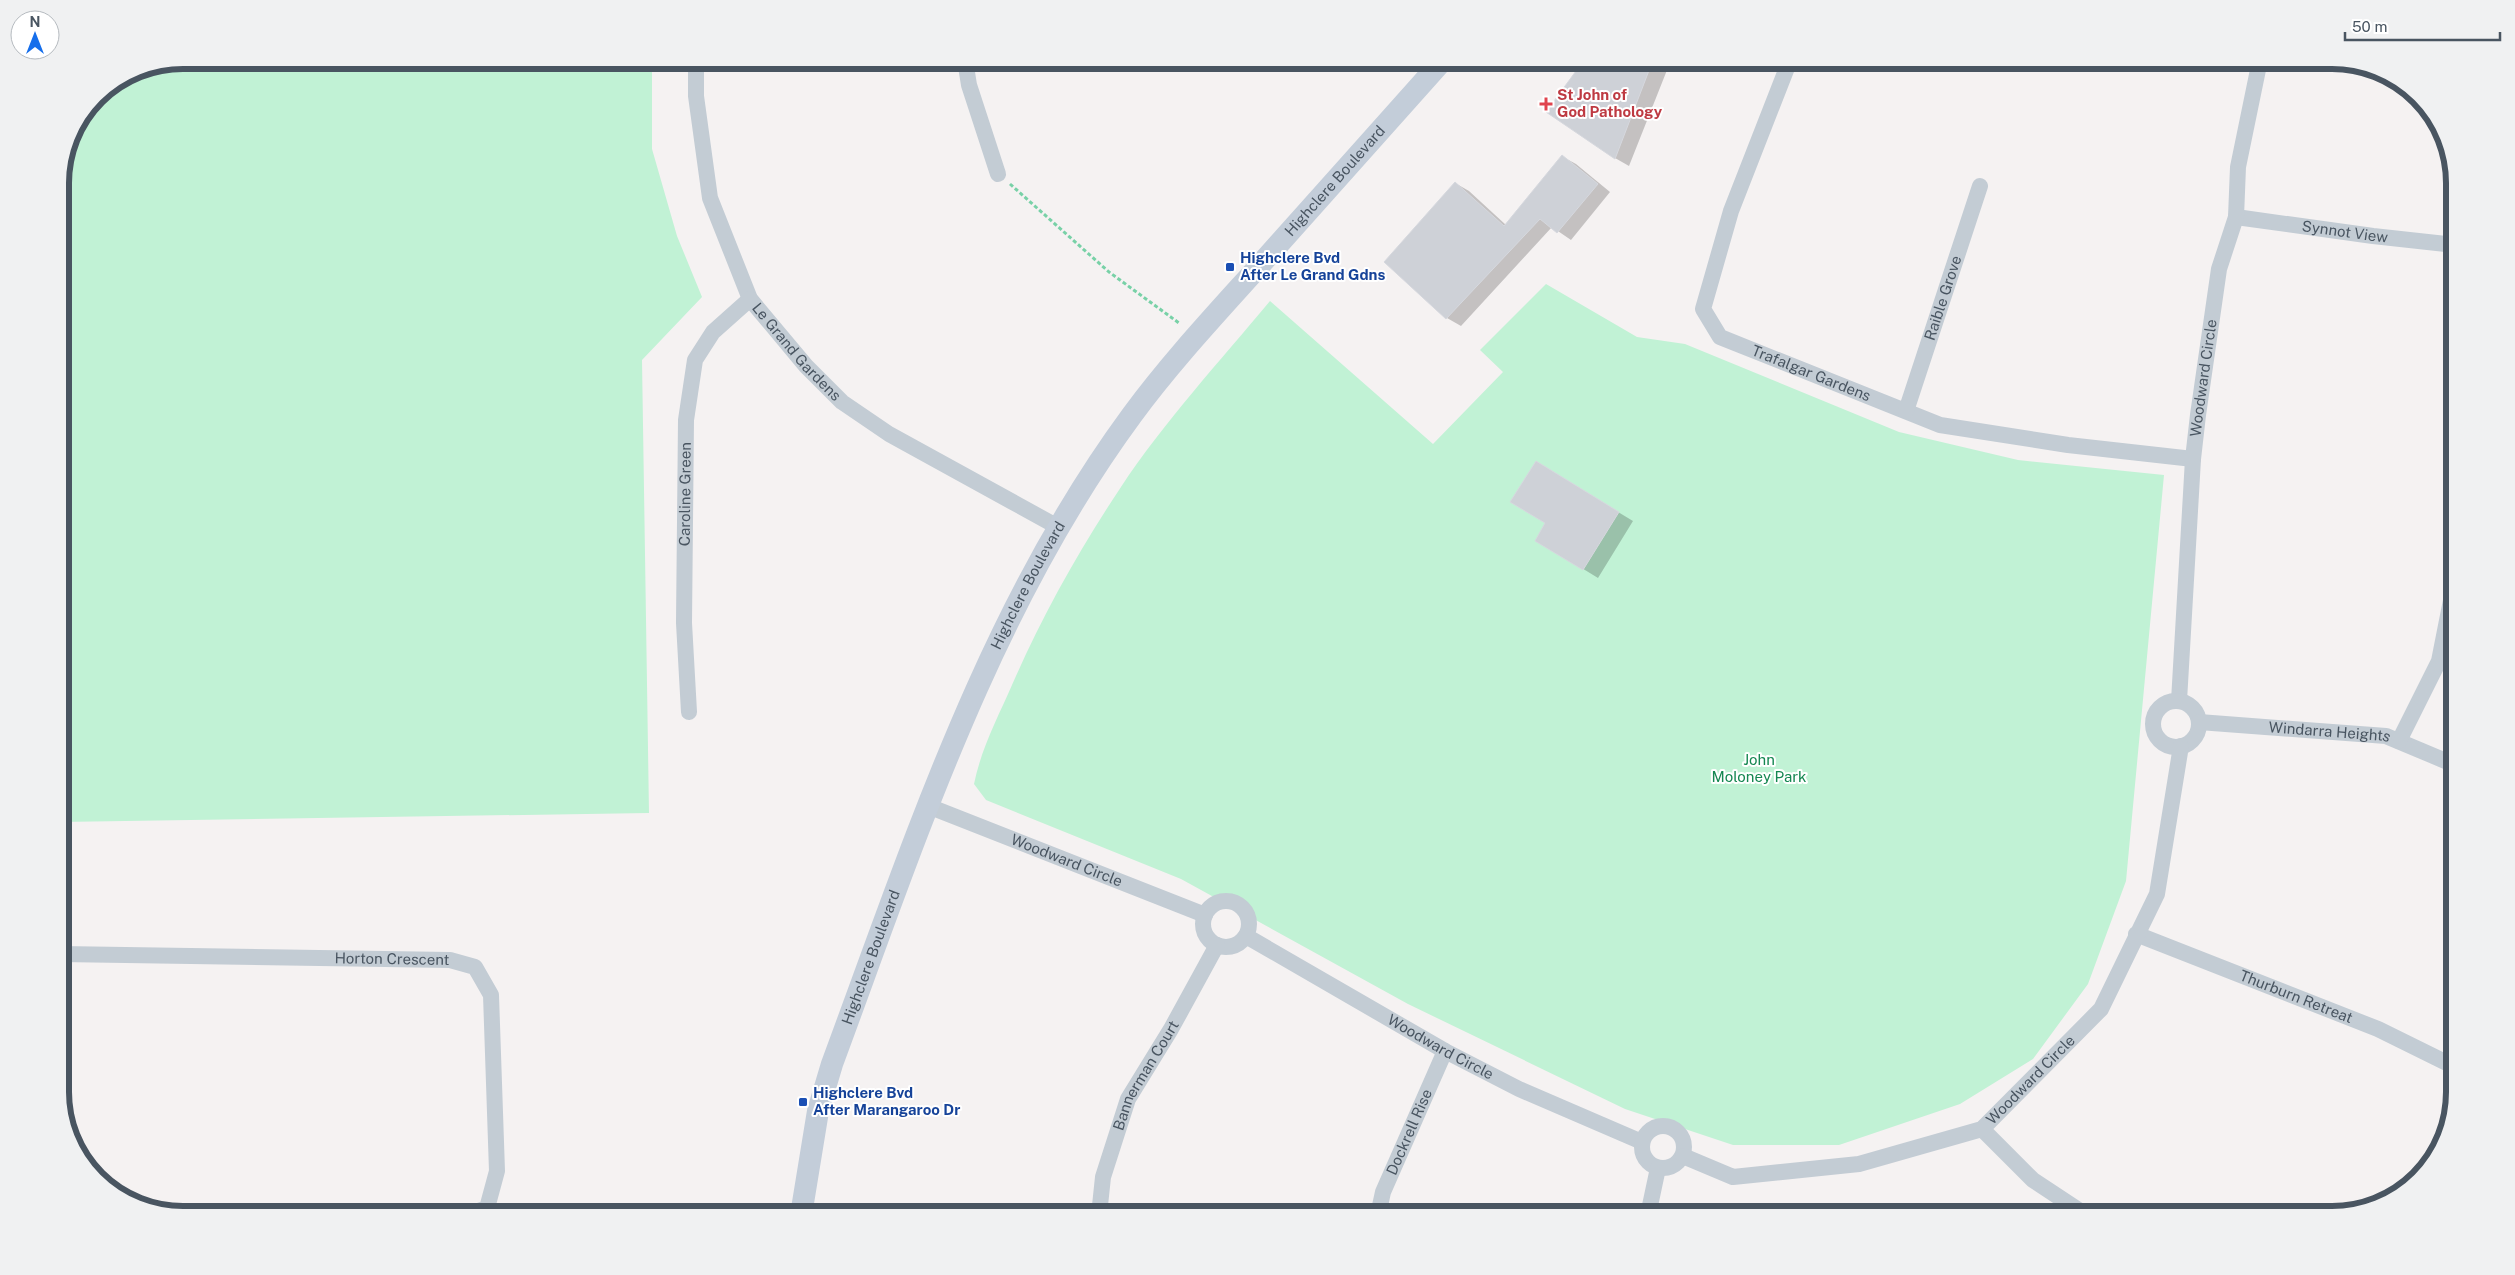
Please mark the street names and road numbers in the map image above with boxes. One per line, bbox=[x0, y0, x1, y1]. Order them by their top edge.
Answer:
street label: Highclere Boulevard bbox=[1281, 122, 1388, 239]
street label: Synnot View bbox=[2301, 217, 2389, 246]
street label: Raible Grove bbox=[1921, 253, 1965, 342]
street label: Le Grand Gardens bbox=[749, 299, 845, 404]
street label: Woodward Circle bbox=[2187, 318, 2220, 438]
street label: Trafalgar Gardens bbox=[1749, 342, 1873, 404]
street label: Caroline Green bbox=[676, 442, 694, 546]
street label: Highclere Boulevard bbox=[987, 518, 1068, 652]
street label: Windarra Heights bbox=[2268, 718, 2394, 745]
street label: Woodward Circle bbox=[1009, 831, 1125, 890]
street label: Highclere Boulevard bbox=[838, 888, 903, 1027]
street label: Horton Crescent bbox=[334, 949, 450, 968]
street label: Thurburn Retreat bbox=[2237, 967, 2355, 1026]
street label: Woodward Circle bbox=[1385, 1011, 1497, 1082]
street label: Bannerman Court bbox=[1110, 1017, 1182, 1132]
street label: Woodward Circle bbox=[1983, 1031, 2078, 1128]
street label: Dockrell Rise bbox=[1383, 1086, 1435, 1177]

